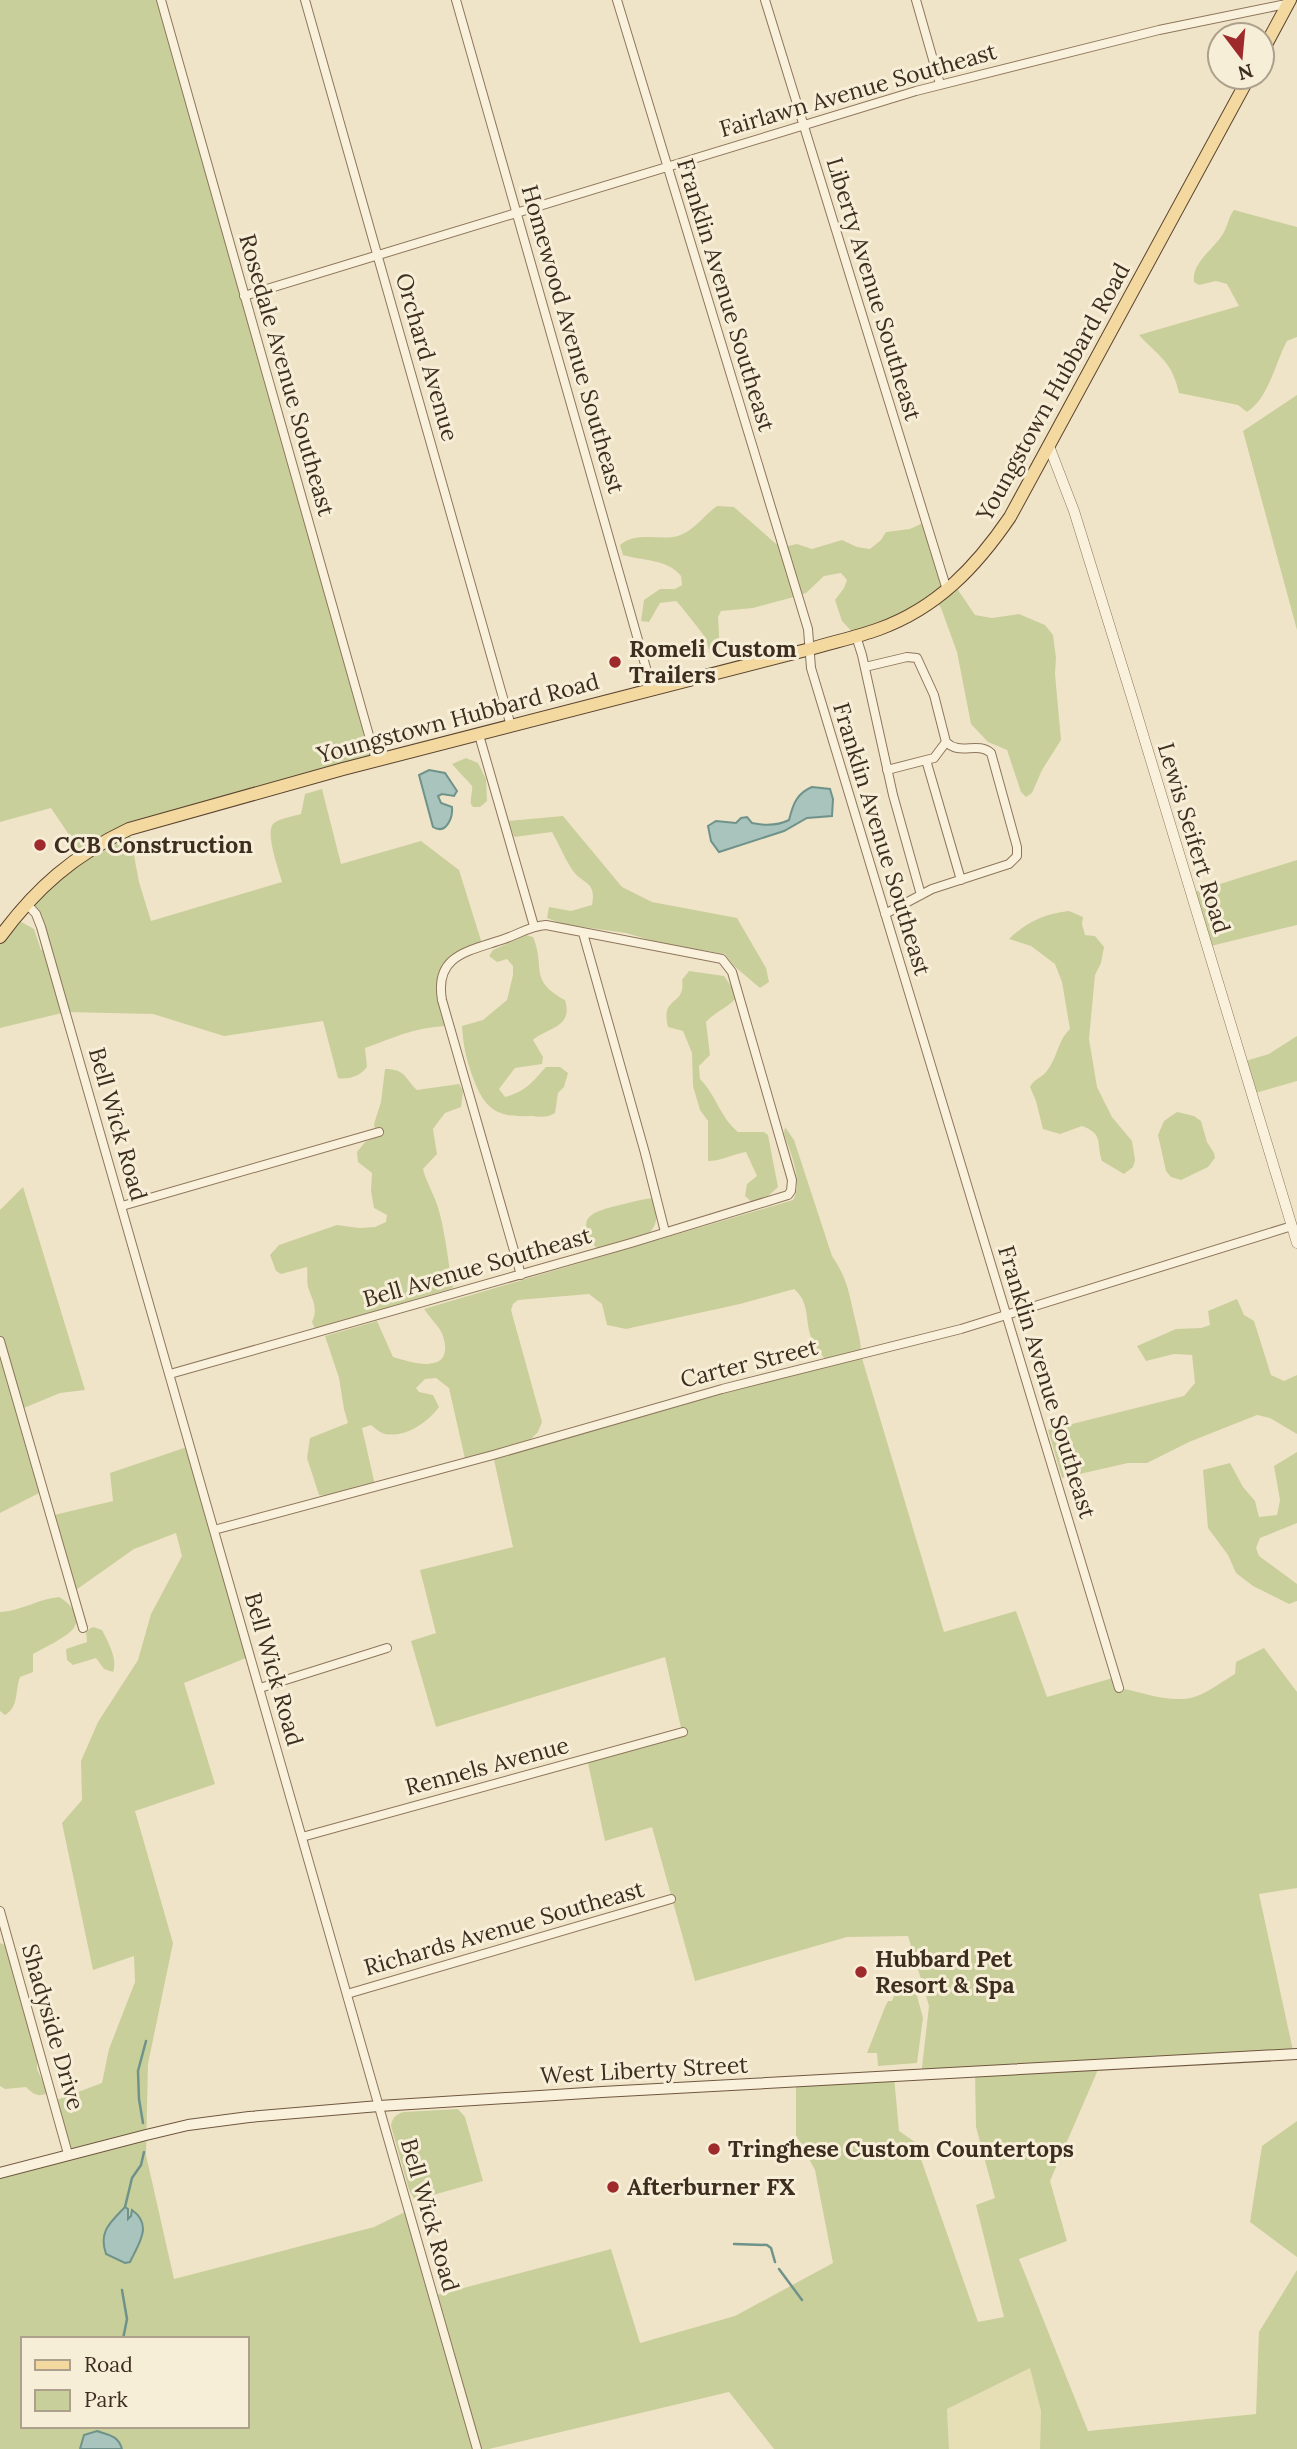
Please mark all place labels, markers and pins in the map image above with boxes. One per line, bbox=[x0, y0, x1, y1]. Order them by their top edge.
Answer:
place label: Romeli Custom Trailers bbox=[629, 634, 797, 689]
marker: Romeli Custom Trailers bbox=[607, 654, 623, 670]
place label: CCB Construction bbox=[54, 830, 253, 859]
marker: CCB Construction bbox=[32, 837, 48, 853]
place label: Hubbard Pet Resort & Spa bbox=[875, 1944, 1014, 1999]
marker: Hubbard Pet Resort & Spa bbox=[853, 1964, 869, 1980]
place label: Tringhese Custom Countertops bbox=[728, 2134, 1074, 2163]
marker: Tringhese Custom Countertops bbox=[706, 2141, 722, 2157]
place label: Afterburner FX bbox=[627, 2172, 795, 2201]
marker: Afterburner FX bbox=[605, 2179, 621, 2195]

